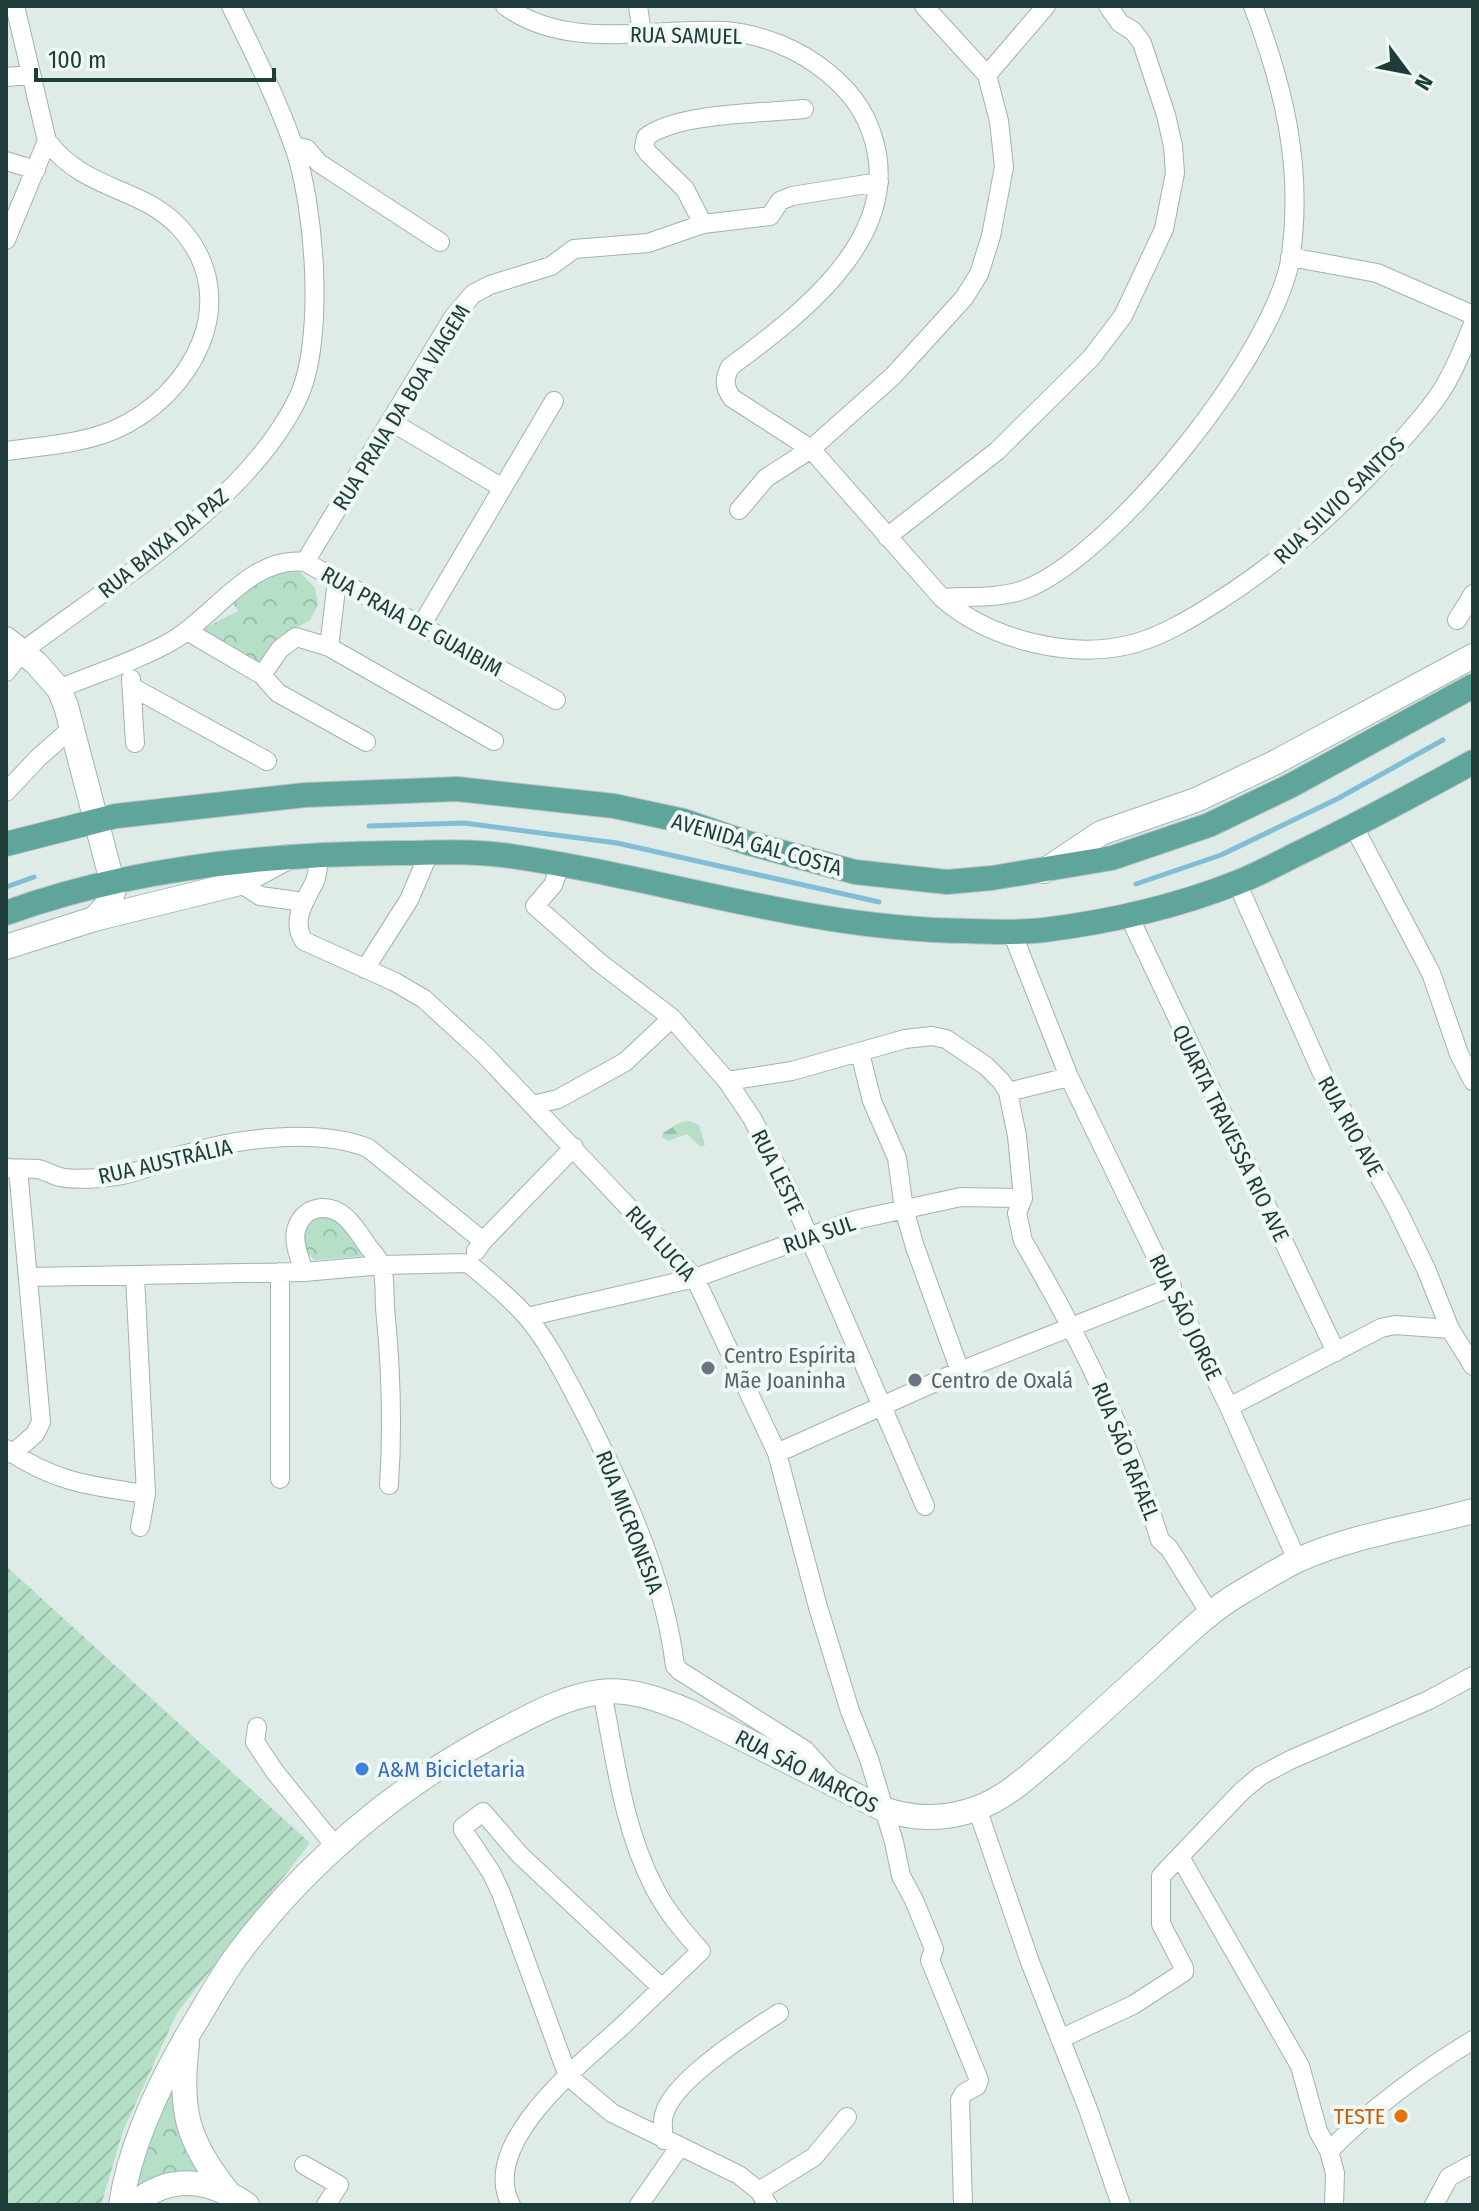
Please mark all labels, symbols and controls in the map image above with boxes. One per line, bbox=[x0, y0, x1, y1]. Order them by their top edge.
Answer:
street label: RUA SAMUEL bbox=[630, 21, 743, 50]
scale bar bbox=[36, 32, 274, 82]
north arrow bbox=[1367, 32, 1447, 112]
text: 100 m bbox=[48, 46, 106, 74]
text: N bbox=[1409, 70, 1438, 95]
street label: RUA PRAIA DA BOA VIAGEM bbox=[327, 299, 476, 515]
street label: RUA SILVIO SANTOS bbox=[1268, 431, 1411, 570]
street label: RUA BAIXA DA PAZ bbox=[93, 483, 234, 604]
street label: RUA PRAIA DE GUAIBIM bbox=[316, 560, 507, 683]
street label: AVENIDA GAL COSTA bbox=[669, 807, 846, 882]
street label: QUARTA TRAVESSA RIO AVE bbox=[1166, 1020, 1295, 1246]
street label: RUA RIO AVE bbox=[1312, 1071, 1389, 1181]
street label: RUA LESTE bbox=[745, 1125, 810, 1220]
street label: RUA AUSTRÁLIA bbox=[95, 1133, 235, 1190]
street label: RUA LUCIA bbox=[620, 1200, 702, 1287]
street label: RUA SUL bbox=[779, 1209, 859, 1259]
street label: RUA SÃO JORGE bbox=[1143, 1250, 1228, 1385]
place label: Centro Espírita Mãe Joaninha bbox=[724, 1342, 856, 1394]
marker: Centro Espírita Mãe Joaninha bbox=[699, 1359, 717, 1377]
place label: Centro de Oxalá bbox=[931, 1367, 1073, 1394]
marker: Centro de Oxalá bbox=[906, 1371, 924, 1389]
street label: RUA SÃO RAFAEL bbox=[1086, 1378, 1166, 1524]
street label: RUA MICRONESIA bbox=[590, 1447, 669, 1598]
street label: RUA SÃO MARCOS bbox=[731, 1724, 883, 1819]
place label: A&M Bicicletaria bbox=[378, 1756, 525, 1783]
marker: A&M Bicicletaria bbox=[353, 1760, 371, 1778]
place label: TESTE bbox=[1334, 2103, 1385, 2130]
marker: TESTE bbox=[1392, 2107, 1410, 2125]

